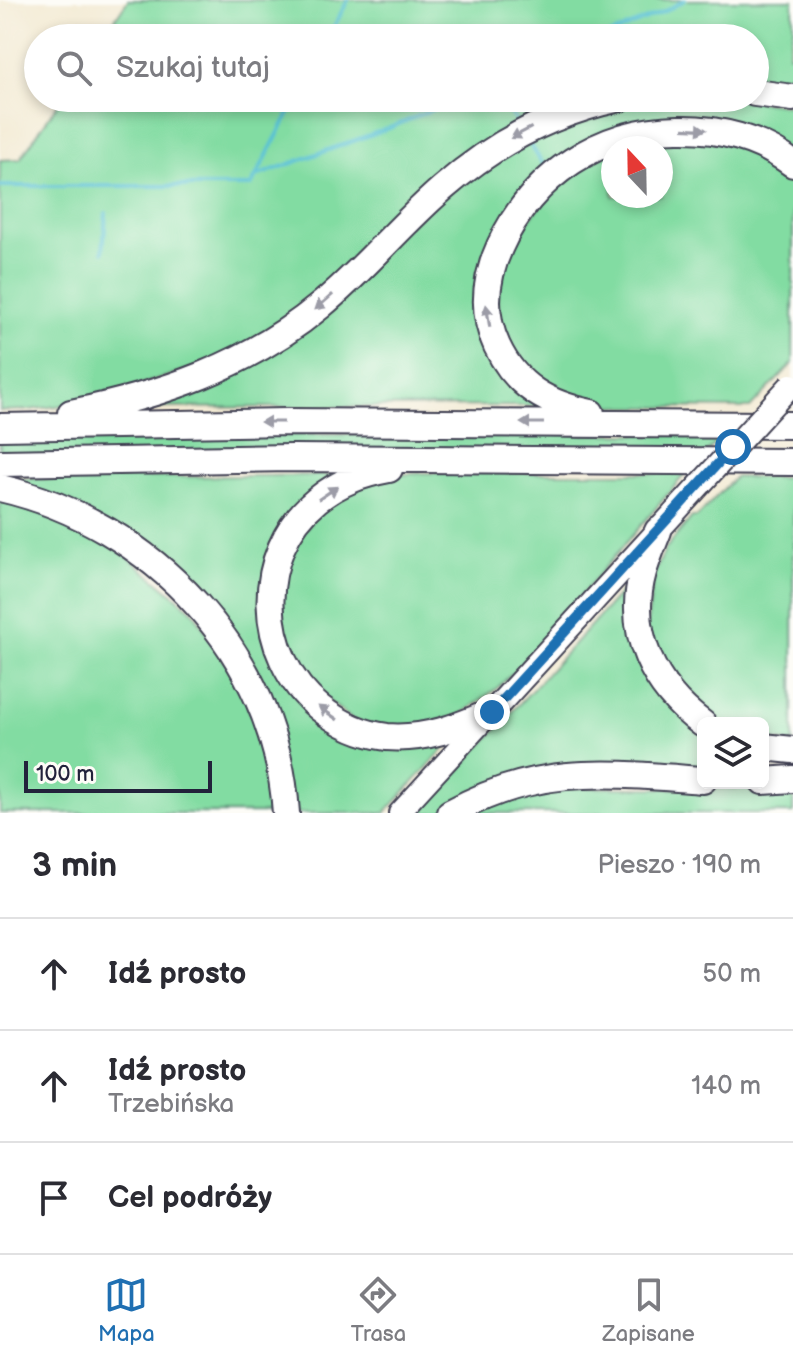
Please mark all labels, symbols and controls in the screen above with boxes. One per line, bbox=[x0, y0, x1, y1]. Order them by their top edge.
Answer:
search box bbox=[24, 24, 769, 112]
icon: search bbox=[52, 46, 96, 90]
text: Szukaj tutaj bbox=[116, 50, 270, 86]
one-way arrow bbox=[683, 123, 708, 136]
one-way arrow bbox=[509, 127, 532, 140]
north arrow bbox=[601, 136, 673, 208]
one-way arrow bbox=[315, 293, 335, 310]
one-way arrow bbox=[481, 304, 494, 329]
one-way arrow bbox=[259, 416, 284, 428]
one-way arrow bbox=[519, 417, 544, 429]
route start bbox=[715, 429, 751, 465]
one-way arrow bbox=[318, 486, 339, 501]
route end bbox=[474, 694, 510, 730]
one-way arrow bbox=[317, 706, 338, 721]
map controls bbox=[697, 717, 769, 789]
button: layers bbox=[697, 717, 769, 789]
scale bar bbox=[24, 757, 212, 793]
text: 100 m bbox=[36, 761, 95, 788]
text: 3 min bbox=[32, 845, 117, 886]
text: Pieszo · 190 m bbox=[598, 850, 761, 881]
icon: ahead bbox=[32, 952, 76, 996]
text: Idź prosto bbox=[108, 956, 246, 992]
text: 50 m bbox=[702, 959, 761, 990]
text: Idź prosto bbox=[108, 1053, 246, 1089]
icon: ahead bbox=[32, 1064, 76, 1108]
text: 140 m bbox=[691, 1071, 761, 1102]
text: Trzebińska bbox=[108, 1089, 234, 1120]
icon: arrive bbox=[32, 1176, 76, 1220]
text: Cel podróży bbox=[108, 1180, 272, 1216]
tab: Mapa bbox=[98, 1273, 155, 1348]
tab: Trasa bbox=[351, 1273, 406, 1348]
tab: Zapisane bbox=[602, 1273, 695, 1348]

